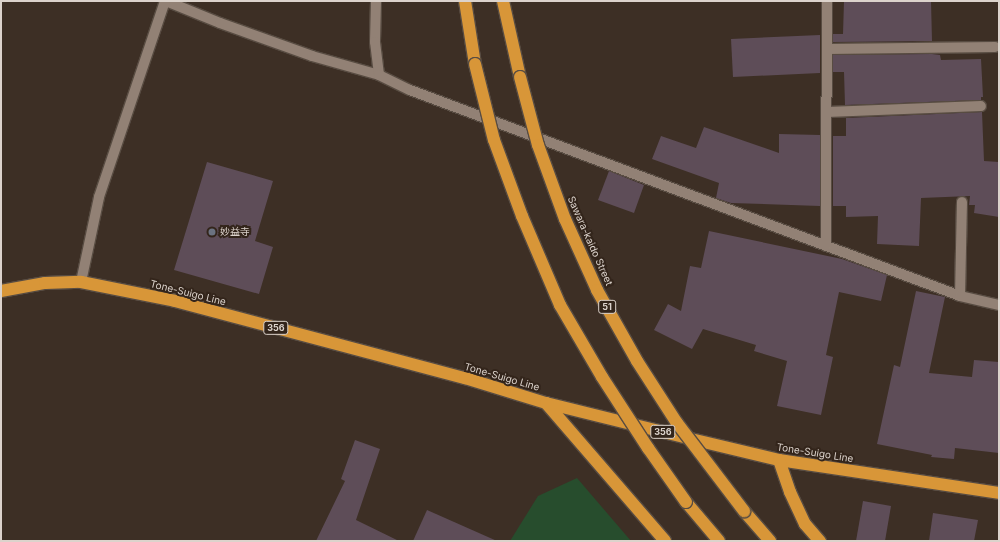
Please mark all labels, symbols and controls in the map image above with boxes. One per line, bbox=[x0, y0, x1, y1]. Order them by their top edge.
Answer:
street label: Sawara-kaido Street bbox=[565, 194, 615, 288]
place label: 妙益寺 bbox=[220, 226, 250, 238]
marker: 妙益寺 bbox=[207, 227, 217, 237]
street label: Tone-Suigo Line bbox=[149, 278, 227, 308]
road number: 51 bbox=[598, 300, 616, 314]
road number: 356 bbox=[263, 321, 289, 335]
street label: Tone-Suigo Line bbox=[463, 361, 541, 393]
road number: 356 bbox=[650, 425, 676, 439]
street label: Tone-Suigo Line bbox=[776, 441, 854, 465]

